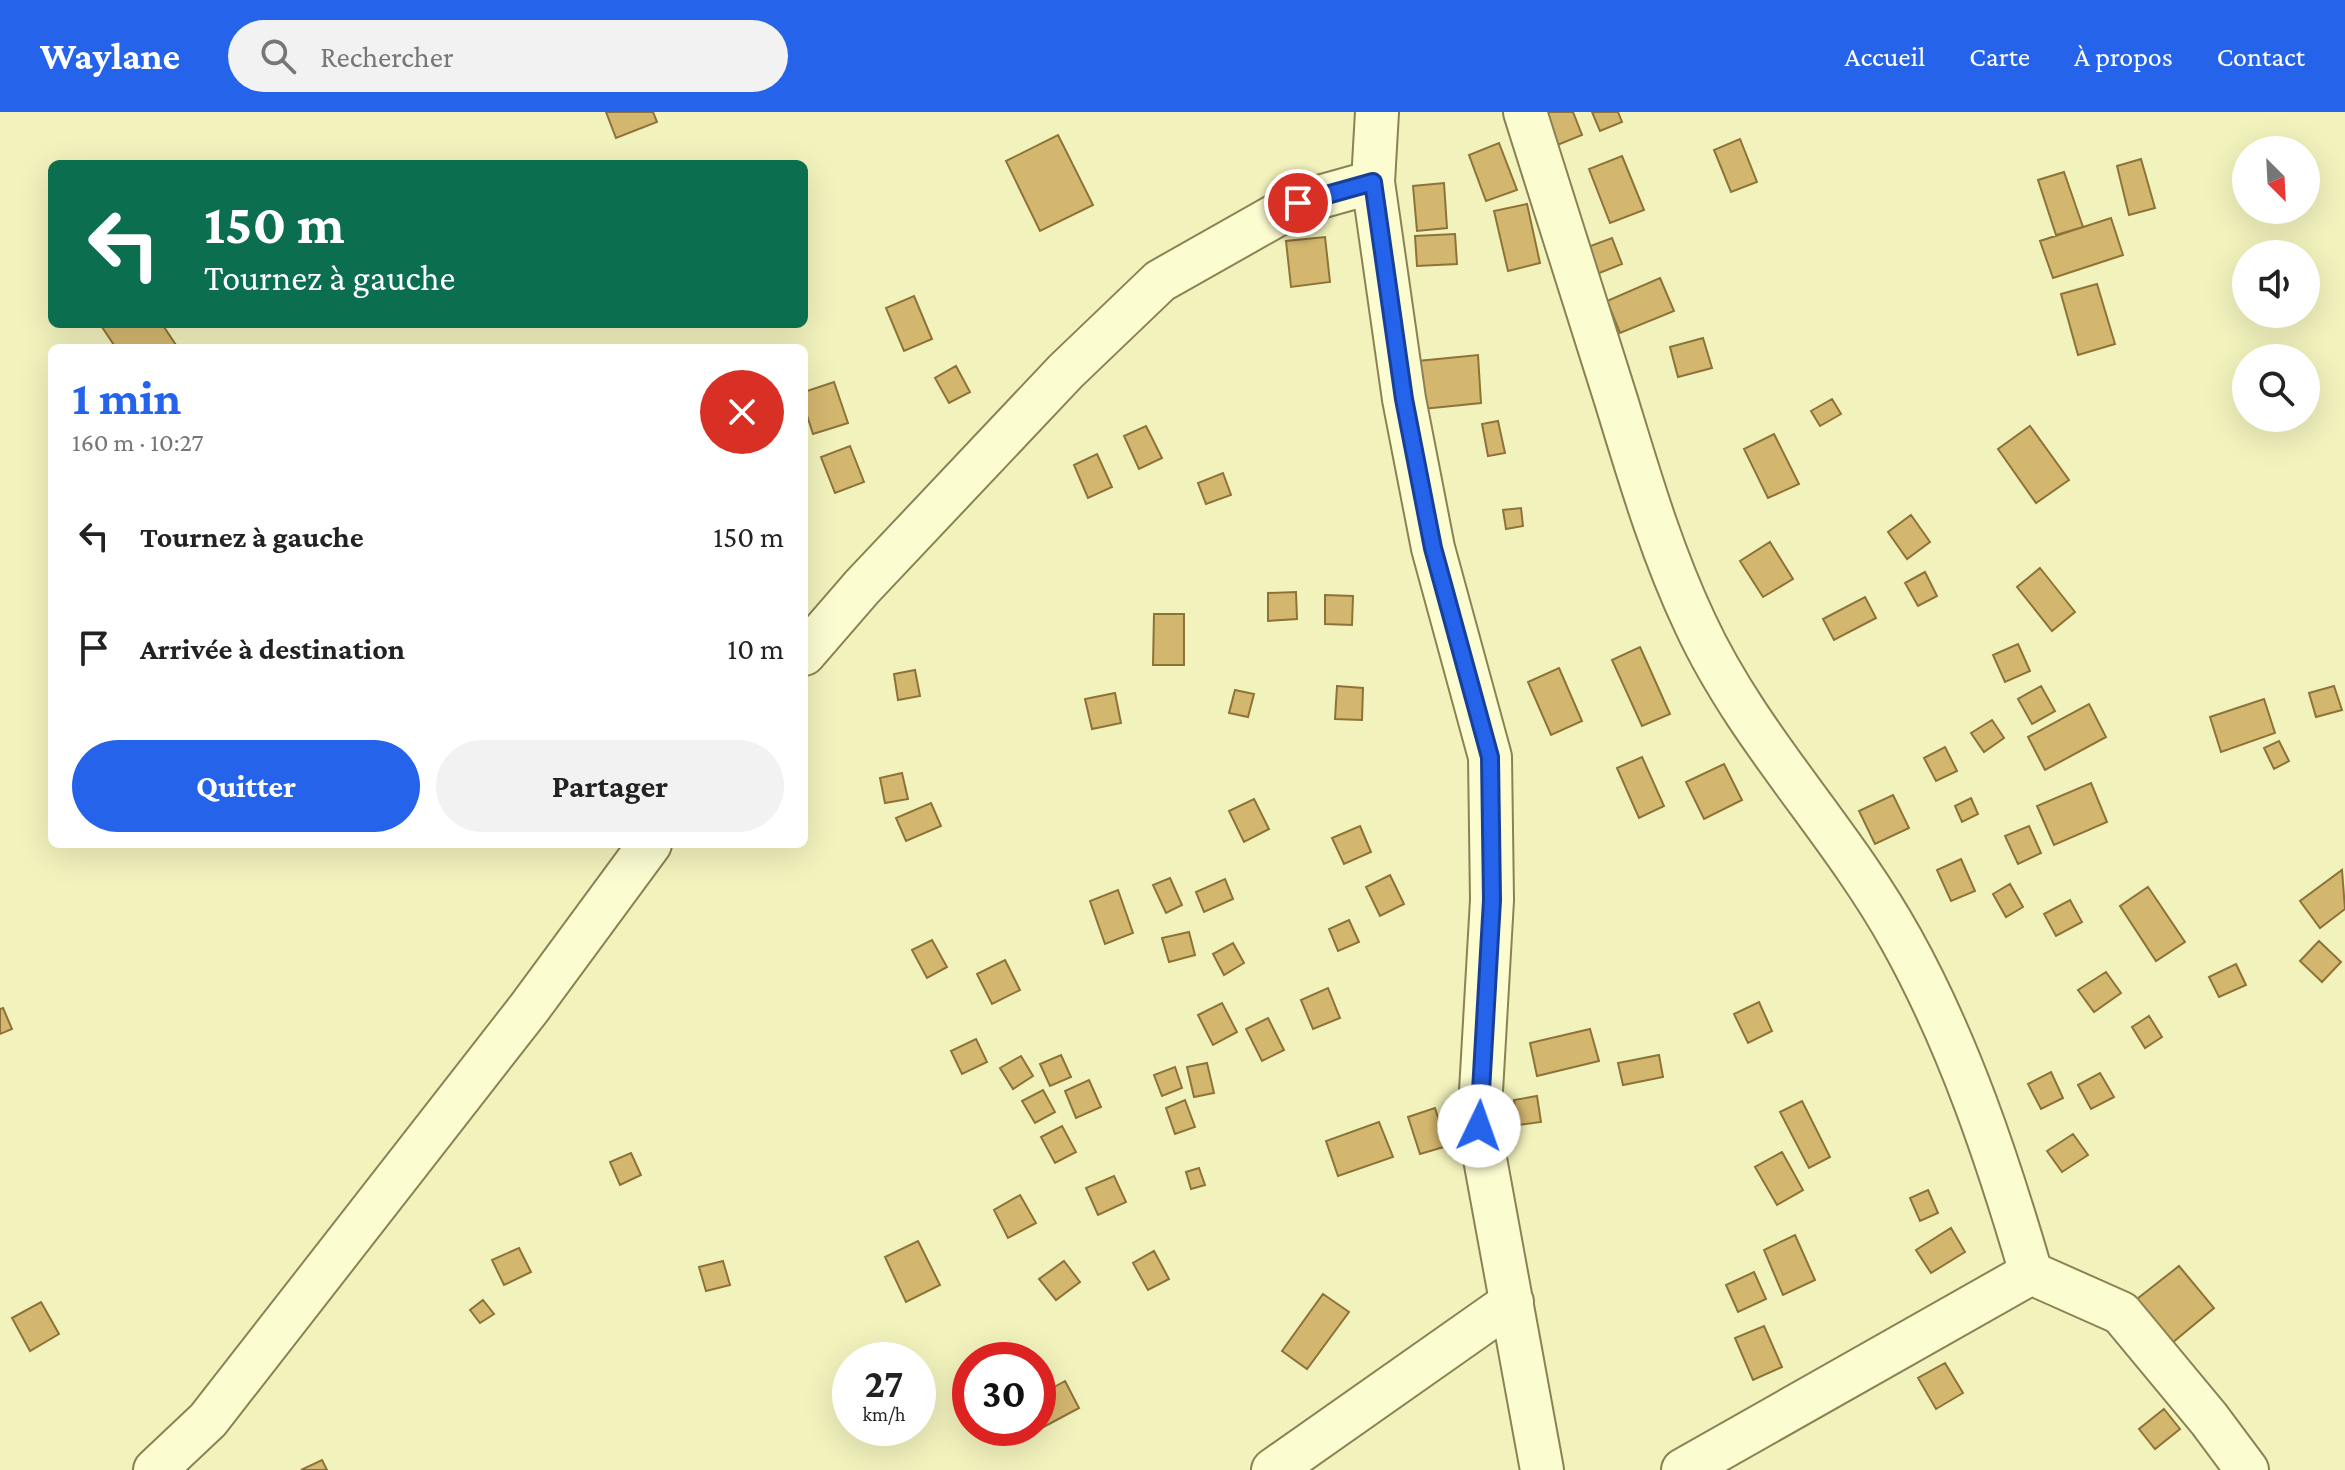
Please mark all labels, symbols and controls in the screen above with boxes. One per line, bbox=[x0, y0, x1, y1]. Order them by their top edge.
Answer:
search box bbox=[228, 20, 788, 92]
icon: search bbox=[256, 34, 300, 78]
text: Waylane bbox=[40, 35, 180, 77]
text: Rechercher bbox=[320, 40, 454, 73]
text: Accueil bbox=[1845, 41, 1925, 72]
text: Carte bbox=[1969, 41, 2030, 72]
text: À propos bbox=[2074, 41, 2173, 72]
text: Contact bbox=[2217, 41, 2305, 72]
north arrow bbox=[2232, 136, 2320, 224]
map controls bbox=[2232, 136, 2320, 432]
pin bbox=[1264, 169, 1332, 237]
icon: arrive bbox=[1276, 181, 1320, 225]
icon: left bbox=[72, 192, 176, 296]
text: 150 m bbox=[204, 193, 345, 255]
button: sound bbox=[2232, 240, 2320, 328]
text: Tournez à gauche bbox=[204, 258, 455, 298]
button: search bbox=[2232, 344, 2320, 432]
button: close bbox=[700, 370, 784, 454]
text: 1 min bbox=[72, 371, 181, 424]
text: 160 m · 10:27 bbox=[72, 428, 204, 457]
icon: left bbox=[72, 514, 116, 558]
text: Tournez à gauche bbox=[140, 520, 364, 553]
text: 150 m bbox=[713, 520, 784, 553]
icon: arrive bbox=[72, 626, 116, 670]
text: Arrivée à destination bbox=[140, 632, 405, 665]
text: 10 m bbox=[727, 632, 784, 665]
button: Quitter bbox=[72, 740, 420, 832]
button: Partager bbox=[436, 740, 784, 832]
position arrow bbox=[1437, 1084, 1521, 1168]
speed limit sign: 30 bbox=[952, 1342, 1056, 1446]
text: 27 bbox=[865, 1361, 903, 1406]
text: km/h bbox=[862, 1403, 906, 1425]

